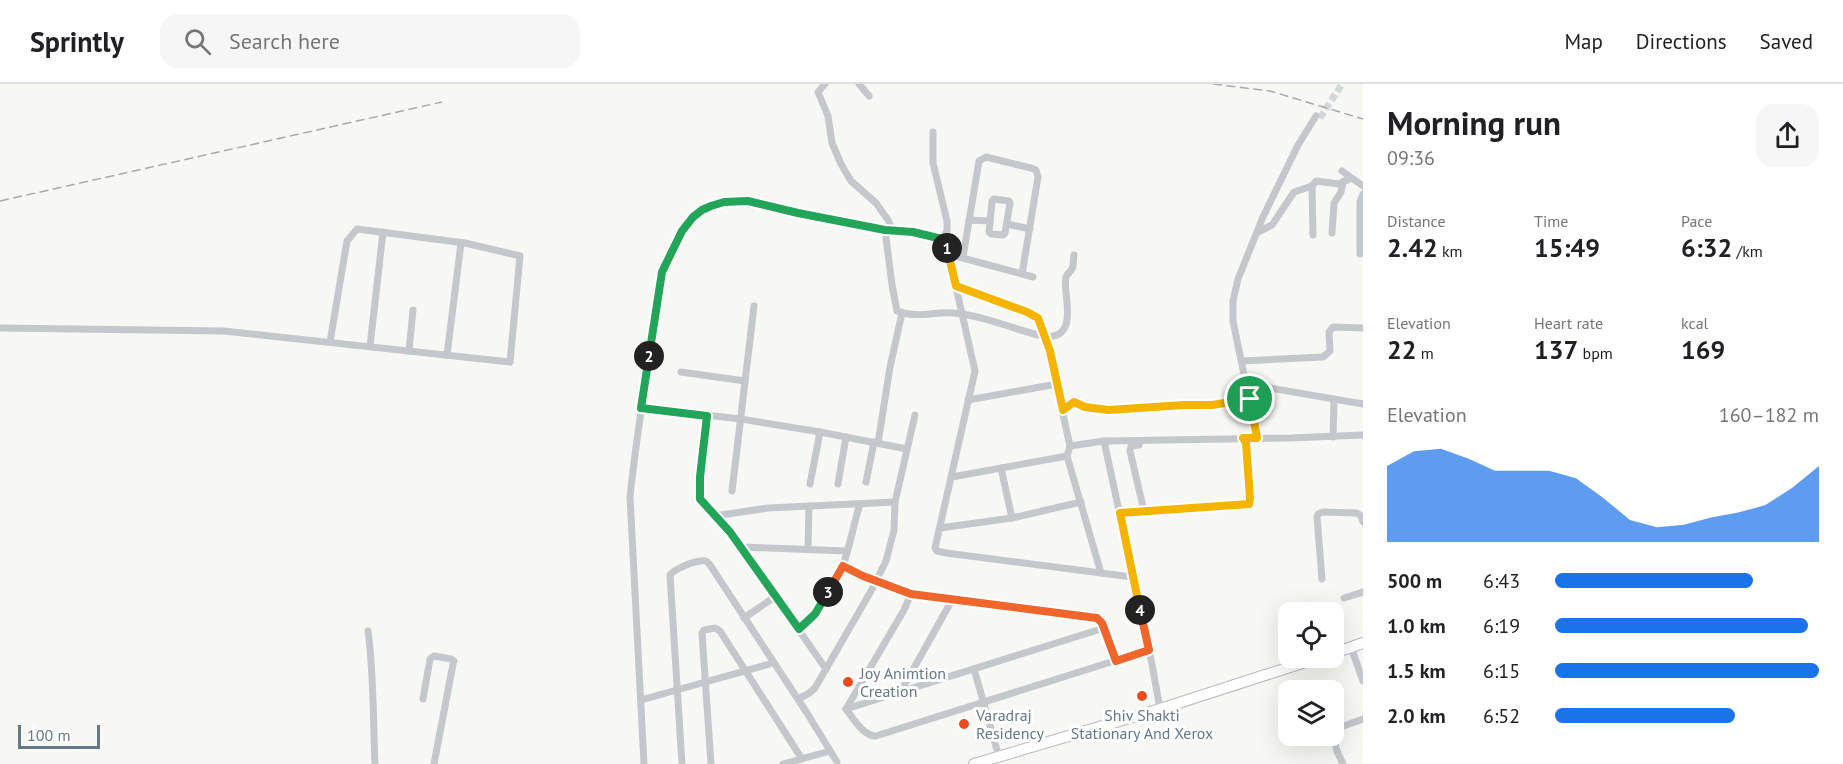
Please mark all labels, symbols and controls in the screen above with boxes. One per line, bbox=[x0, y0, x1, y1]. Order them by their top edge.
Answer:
search box bbox=[160, 14, 580, 68]
text: Sprintly bbox=[30, 23, 124, 60]
icon: search bbox=[181, 25, 214, 58]
text: Search here bbox=[229, 27, 340, 55]
text: Map bbox=[1564, 28, 1603, 55]
text: Directions bbox=[1636, 28, 1727, 55]
text: Saved bbox=[1760, 28, 1813, 55]
text: Morning run bbox=[1387, 101, 1561, 144]
button: share bbox=[1756, 104, 1819, 167]
text: 09:36 bbox=[1387, 145, 1435, 171]
text: Distance bbox=[1387, 211, 1446, 231]
text: Time bbox=[1534, 211, 1568, 231]
text: Pace bbox=[1681, 211, 1712, 231]
text: 2.42 bbox=[1387, 231, 1438, 264]
text: 15:49 bbox=[1534, 231, 1600, 264]
text: 6:32 bbox=[1681, 231, 1732, 264]
pin: 1 bbox=[932, 233, 962, 263]
text: 1 bbox=[942, 238, 952, 258]
text: km bbox=[1438, 241, 1463, 261]
text: /km bbox=[1732, 241, 1763, 261]
text: Elevation bbox=[1387, 313, 1451, 333]
text: Heart rate bbox=[1534, 313, 1603, 333]
text: kcal bbox=[1681, 313, 1708, 333]
text: 22 bbox=[1387, 333, 1416, 366]
text: 137 bbox=[1534, 333, 1578, 366]
text: 169 bbox=[1681, 333, 1725, 366]
pin: 2 bbox=[634, 341, 664, 371]
text: m bbox=[1416, 343, 1434, 363]
text: bpm bbox=[1578, 343, 1613, 363]
text: 2 bbox=[644, 346, 654, 366]
pin bbox=[1224, 373, 1275, 424]
icon: arrive bbox=[1233, 382, 1266, 415]
text: Elevation bbox=[1387, 402, 1467, 428]
text: 160–182 m bbox=[1719, 402, 1819, 428]
text: 500 m bbox=[1387, 568, 1442, 594]
text: 6:43 bbox=[1483, 568, 1520, 594]
pin: 3 bbox=[813, 577, 843, 607]
text: 3 bbox=[823, 582, 833, 602]
pin: 4 bbox=[1125, 595, 1155, 625]
text: 4 bbox=[1135, 600, 1145, 620]
map controls bbox=[1278, 602, 1344, 746]
button: locate bbox=[1278, 602, 1344, 668]
text: 1.0 km bbox=[1387, 613, 1446, 639]
text: 6:19 bbox=[1483, 613, 1520, 639]
text: 1.5 km bbox=[1387, 658, 1446, 684]
text: 6:15 bbox=[1483, 658, 1520, 684]
place label: Joy Animtion Creation bbox=[859, 663, 946, 701]
marker: Joy Animtion Creation bbox=[841, 675, 855, 689]
button: layers bbox=[1278, 680, 1344, 746]
marker: Shiv Shakti Stationary And Xerox bbox=[1135, 689, 1149, 703]
text: 2.0 km bbox=[1387, 703, 1446, 729]
text: 6:52 bbox=[1483, 703, 1520, 729]
place label: Varadraj Residency bbox=[975, 705, 1044, 743]
place label: Shiv Shakti Stationary And Xerox bbox=[1071, 705, 1213, 743]
marker: Varadraj Residency bbox=[957, 717, 971, 731]
scale bar bbox=[18, 722, 100, 750]
text: 100 m bbox=[27, 725, 70, 745]

